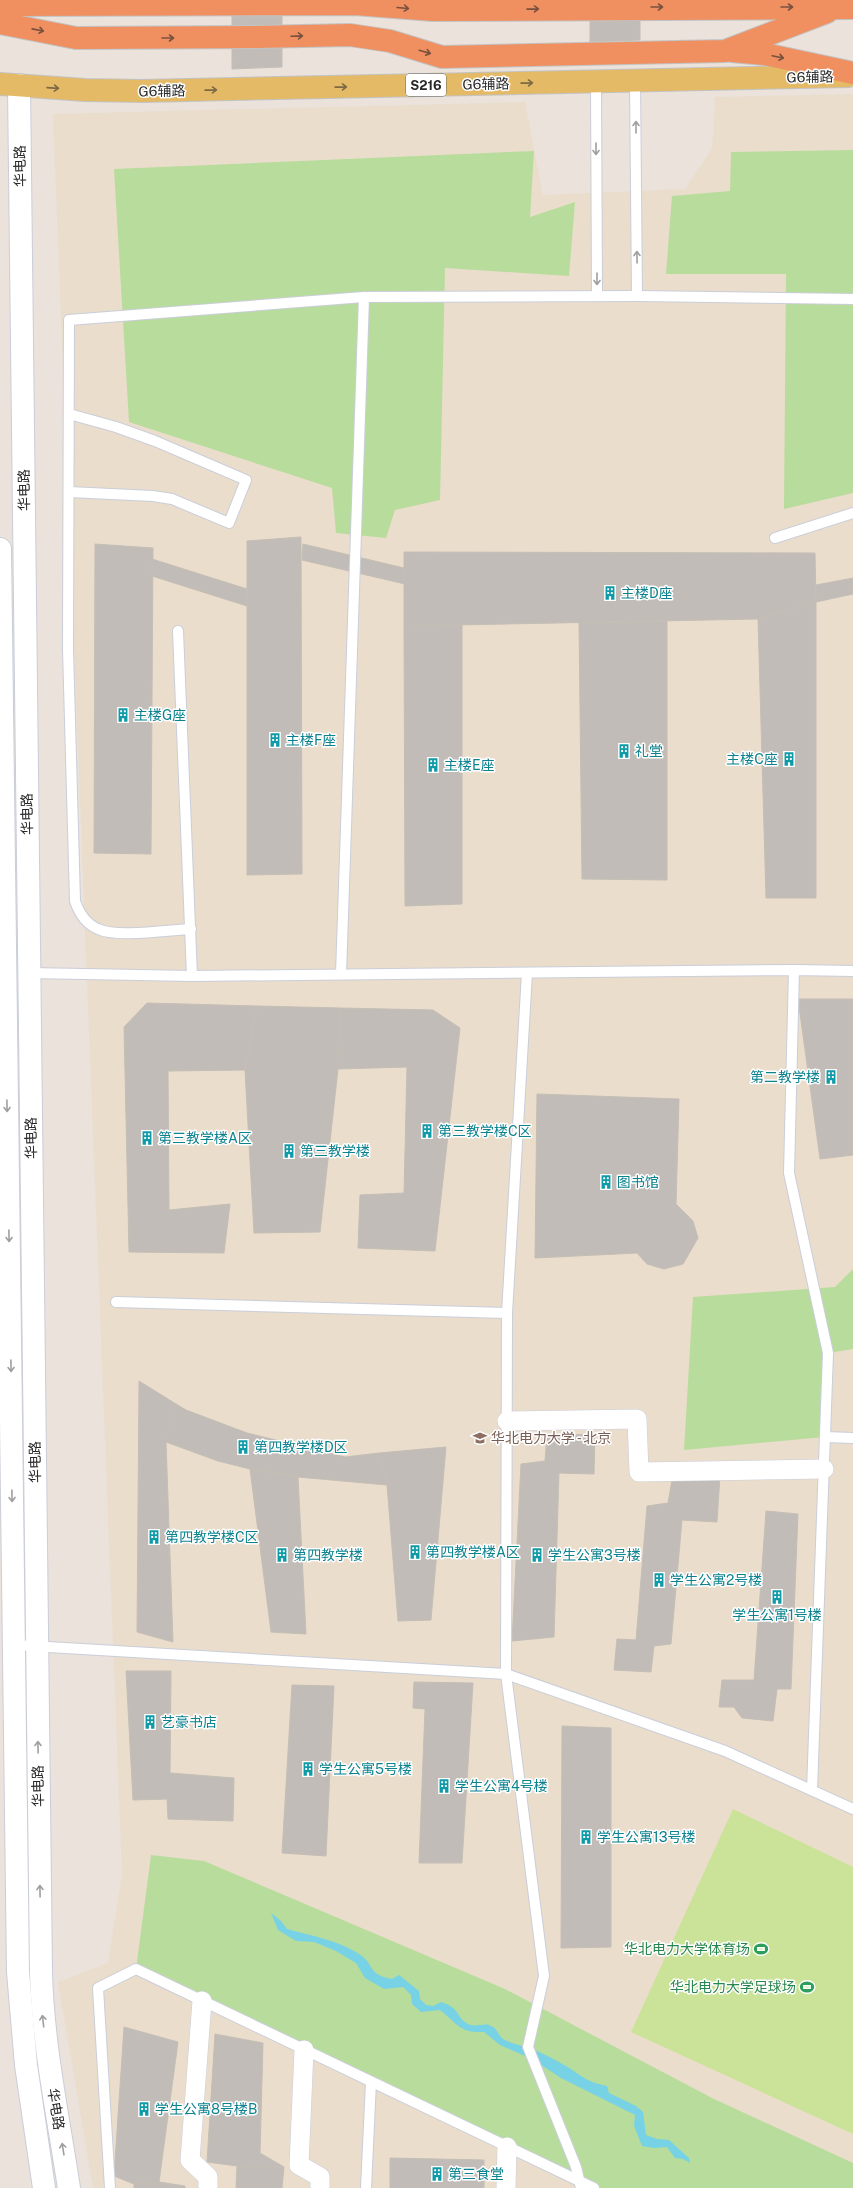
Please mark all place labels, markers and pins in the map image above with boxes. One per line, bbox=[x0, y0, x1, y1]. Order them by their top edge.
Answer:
building icon: 主楼D座 bbox=[602, 585, 618, 601]
place label: 主楼D座 bbox=[621, 585, 673, 601]
building icon: 主楼G座 bbox=[115, 707, 131, 723]
place label: 主楼G座 bbox=[134, 707, 186, 723]
building icon: 主楼F座 bbox=[267, 732, 283, 748]
place label: 主楼F座 bbox=[286, 732, 336, 748]
building icon: 礼堂 bbox=[616, 743, 632, 759]
place label: 礼堂 bbox=[635, 743, 663, 759]
place label: 主楼C座 bbox=[726, 751, 778, 767]
building icon: 主楼C座 bbox=[781, 751, 797, 767]
building icon: 主楼E座 bbox=[425, 757, 441, 773]
place label: 主楼E座 bbox=[444, 757, 495, 773]
place label: 第二教学楼 bbox=[750, 1069, 820, 1085]
building icon: 第二教学楼 bbox=[823, 1069, 839, 1085]
building icon: 第三教学楼C区 bbox=[419, 1123, 435, 1139]
place label: 第三教学楼C区 bbox=[438, 1123, 532, 1139]
building icon: 第三教学楼A区 bbox=[139, 1130, 155, 1146]
place label: 第三教学楼A区 bbox=[158, 1130, 252, 1146]
building icon: 第三教学楼 bbox=[281, 1143, 297, 1159]
place label: 第三教学楼 bbox=[300, 1143, 370, 1159]
building icon: 图书馆 bbox=[598, 1174, 614, 1190]
place label: 图书馆 bbox=[617, 1174, 659, 1190]
school or university icon: 华北电力大学 - 北京 bbox=[472, 1430, 488, 1446]
place label: 华北电力大学 - 北京 bbox=[491, 1430, 611, 1446]
building icon: 第四教学楼D区 bbox=[235, 1439, 251, 1455]
place label: 第四教学楼D区 bbox=[254, 1439, 348, 1455]
building icon: 第四教学楼C区 bbox=[146, 1529, 162, 1545]
place label: 第四教学楼C区 bbox=[165, 1529, 259, 1545]
building icon: 第四教学楼A区 bbox=[407, 1544, 423, 1560]
place label: 第四教学楼A区 bbox=[426, 1544, 520, 1560]
building icon: 第四教学楼 bbox=[274, 1547, 290, 1563]
place label: 第四教学楼 bbox=[293, 1547, 363, 1563]
building icon: 学生公寓3号楼 bbox=[529, 1547, 545, 1563]
place label: 学生公寓3号楼 bbox=[548, 1547, 641, 1563]
building icon: 学生公寓2号楼 bbox=[651, 1572, 667, 1588]
place label: 学生公寓2号楼 bbox=[670, 1572, 762, 1588]
building icon: 学生公寓1号楼 bbox=[769, 1589, 785, 1605]
place label: 学生公寓1号楼 bbox=[732, 1607, 822, 1623]
building icon: 艺豪书店 bbox=[142, 1714, 158, 1730]
place label: 艺豪书店 bbox=[161, 1714, 217, 1730]
building icon: 学生公寓5号楼 bbox=[300, 1761, 316, 1777]
place label: 学生公寓5号楼 bbox=[319, 1761, 412, 1777]
building icon: 学生公寓4号楼 bbox=[436, 1778, 452, 1794]
place label: 学生公寓4号楼 bbox=[455, 1778, 548, 1794]
building icon: 学生公寓13号楼 bbox=[578, 1829, 594, 1845]
place label: 学生公寓13号楼 bbox=[597, 1829, 696, 1845]
place label: 华北电力大学体育场 bbox=[624, 1941, 750, 1957]
sports icon: 华北电力大学体育场 bbox=[753, 1941, 769, 1957]
place label: 华北电力大学足球场 bbox=[670, 1979, 796, 1995]
sports icon: 华北电力大学足球场 bbox=[799, 1979, 815, 1995]
building icon: 学生公寓8号楼B bbox=[136, 2101, 152, 2117]
place label: 学生公寓8号楼B bbox=[155, 2101, 257, 2117]
building icon: 第三食堂 bbox=[429, 2166, 445, 2182]
place label: 第三食堂 bbox=[448, 2166, 504, 2182]

